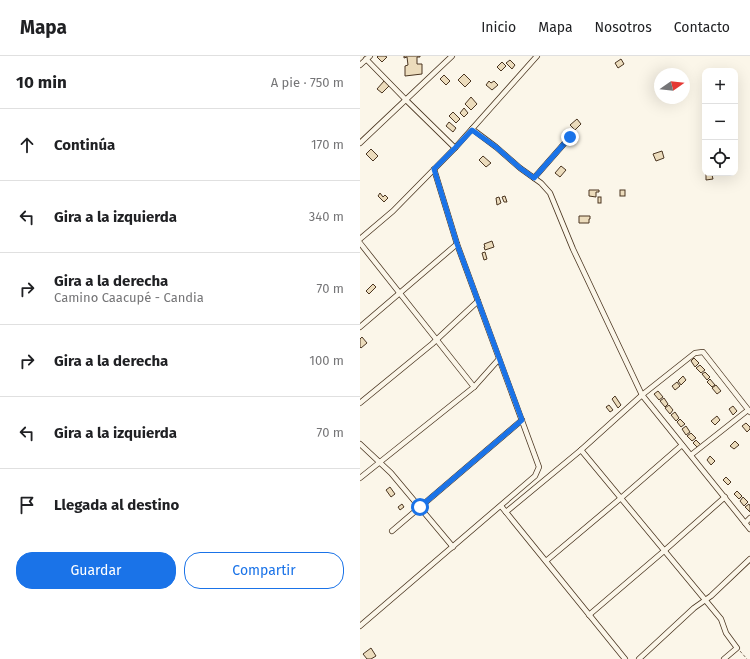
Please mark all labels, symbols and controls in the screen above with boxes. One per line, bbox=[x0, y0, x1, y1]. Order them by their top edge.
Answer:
text: Mapa bbox=[20, 16, 67, 39]
text: Inicio bbox=[481, 19, 516, 36]
text: Mapa bbox=[538, 19, 573, 36]
text: Nosotros bbox=[595, 19, 652, 36]
text: Contacto bbox=[674, 19, 730, 36]
north arrow bbox=[654, 68, 690, 104]
map controls bbox=[702, 68, 738, 176]
button: + bbox=[702, 68, 738, 104]
text: 10 min bbox=[16, 72, 67, 93]
text: A pie · 750 m bbox=[271, 75, 344, 90]
button: − bbox=[702, 104, 738, 140]
route end bbox=[561, 128, 579, 146]
icon: ahead bbox=[16, 134, 38, 156]
text: Continúa bbox=[54, 136, 115, 154]
text: 170 m bbox=[311, 137, 344, 152]
button: locate bbox=[702, 140, 738, 176]
icon: left bbox=[16, 206, 38, 228]
text: Gira a la izquierda bbox=[54, 208, 177, 226]
text: 340 m bbox=[309, 209, 344, 224]
text: Gira a la derecha bbox=[54, 272, 168, 290]
icon: right bbox=[16, 278, 38, 300]
text: 70 m bbox=[317, 281, 344, 296]
text: Camino Caacupé - Candia bbox=[54, 290, 204, 305]
icon: right bbox=[16, 350, 38, 372]
text: Gira a la derecha bbox=[54, 352, 168, 370]
text: 100 m bbox=[309, 353, 344, 368]
icon: left bbox=[16, 422, 38, 444]
text: Gira a la izquierda bbox=[54, 424, 177, 442]
text: 70 m bbox=[317, 425, 344, 440]
icon: arrive bbox=[16, 494, 38, 516]
text: Llegada al destino bbox=[54, 496, 179, 514]
route start bbox=[411, 498, 429, 516]
button: Guardar bbox=[16, 552, 176, 589]
button: Compartir bbox=[184, 552, 344, 589]

